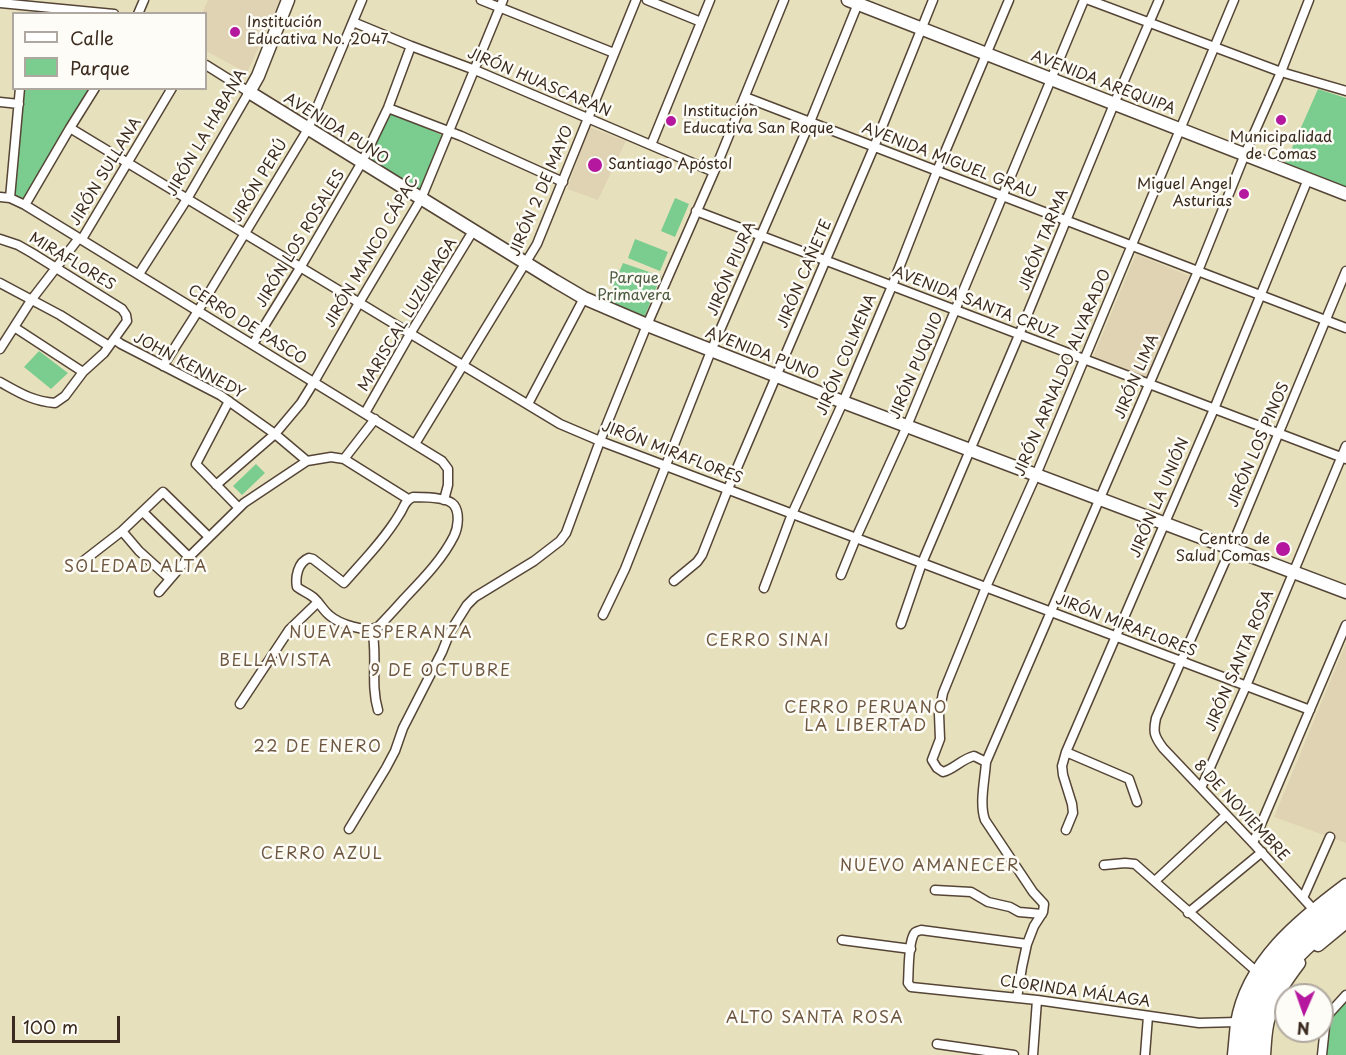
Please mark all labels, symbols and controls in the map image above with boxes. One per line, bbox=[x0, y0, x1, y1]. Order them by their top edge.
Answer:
legend bbox=[12, 12, 207, 90]
place label: Institución Educativa No. 2047 bbox=[247, 14, 389, 49]
text: Calle bbox=[70, 24, 114, 51]
marker: Institución Educativa No. 2047 bbox=[228, 25, 242, 39]
street label: JIRÓN HUASCARAN bbox=[465, 45, 613, 121]
street label: AVENIDA AREQUIPA bbox=[1028, 47, 1178, 119]
text: Parque bbox=[70, 54, 130, 81]
street label: JIRÓN LA HABANA bbox=[163, 66, 251, 200]
street label: AVENIDA PUNO bbox=[280, 90, 392, 168]
place label: Institución Educativa San Roque bbox=[683, 103, 834, 138]
marker: Municipalidad de Comas bbox=[1274, 113, 1288, 127]
marker: Institución Educativa San Roque bbox=[664, 114, 678, 128]
street label: JIRÓN SULLANA bbox=[67, 115, 145, 229]
street label: AVENIDA MIGUEL GRAU bbox=[859, 119, 1039, 203]
street label: JIRÓN 2 DE MAYO bbox=[506, 123, 578, 259]
place label: Municipalidad de Comas bbox=[1230, 129, 1332, 164]
street label: JIRÓN PERÚ bbox=[228, 136, 292, 226]
marker: Santiago Apóstol bbox=[586, 156, 604, 174]
place label: Santiago Apóstol bbox=[608, 156, 732, 174]
street label: JIRÓN LOS ROSALES bbox=[253, 167, 349, 311]
street label: JIRÓN MANCO CÁPAC bbox=[321, 173, 423, 331]
place label: Miguel Angel Asturias bbox=[1137, 176, 1232, 211]
street label: JIRÓN TARMA bbox=[1016, 187, 1072, 293]
marker: Miguel Angel Asturias bbox=[1237, 187, 1251, 201]
street label: JIRÓN CAÑETE bbox=[774, 217, 836, 331]
street label: JIRÓN PIURA bbox=[704, 219, 760, 319]
street label: MIRAFLORES bbox=[26, 229, 118, 295]
street label: MARISCAL LUZURIAGA bbox=[355, 235, 461, 395]
street label: AVENIDA SANTA CRUZ bbox=[890, 263, 1060, 343]
street label: JIRÓN ARNALDO ALVARADO bbox=[1011, 267, 1115, 479]
park label: Parque Primavera bbox=[597, 270, 671, 305]
street label: CERRO DE PASCO bbox=[185, 281, 309, 369]
street label: JIRÓN COLMENA bbox=[813, 292, 881, 418]
street label: JIRÓN PUQUIO bbox=[886, 310, 948, 422]
street label: AVENIDA PUNO bbox=[703, 324, 821, 384]
street label: JOHN KENNEDY bbox=[130, 329, 248, 403]
street label: JIRÓN LIMA bbox=[1111, 332, 1163, 422]
street label: JIRÓN LOS PINOS bbox=[1225, 380, 1293, 510]
street label: JIRÓN MIRAFLORES bbox=[599, 418, 745, 488]
street label: JIRÓN LA UNIÓN bbox=[1127, 435, 1193, 561]
place label: Centro de Salud Comas bbox=[1176, 531, 1270, 566]
marker: Centro de Salud Comas bbox=[1274, 540, 1292, 558]
district label: SOLEDAD ALTA bbox=[65, 558, 207, 578]
street label: JIRÓN SANTA ROSA bbox=[1202, 588, 1278, 734]
street label: JIRÓN MIRAFLORES bbox=[1053, 591, 1199, 661]
district label: NUEVA ESPERANZA bbox=[289, 624, 473, 644]
district label: CERRO SINAI bbox=[707, 632, 829, 652]
district label: BELLAVISTA bbox=[220, 652, 332, 672]
district label: 9 DE OCTUBRE bbox=[371, 662, 511, 682]
district label: CERRO PERUANO LA LIBERTAD bbox=[785, 699, 947, 737]
district label: 22 DE ENERO bbox=[254, 738, 382, 758]
street label: 8 DE NOVIEMBRE bbox=[1190, 757, 1292, 865]
district label: CERRO AZUL bbox=[261, 845, 383, 865]
district label: NUEVO AMANECER bbox=[839, 857, 1021, 877]
street label: CLORINDA MÁLAGA bbox=[999, 973, 1151, 1011]
north arrow bbox=[1274, 983, 1334, 1043]
scale bar bbox=[15, 1004, 123, 1042]
district label: ALTO SANTA ROSA bbox=[727, 1009, 903, 1029]
text: 100 m bbox=[23, 1013, 78, 1040]
text: N bbox=[1297, 1017, 1310, 1041]

